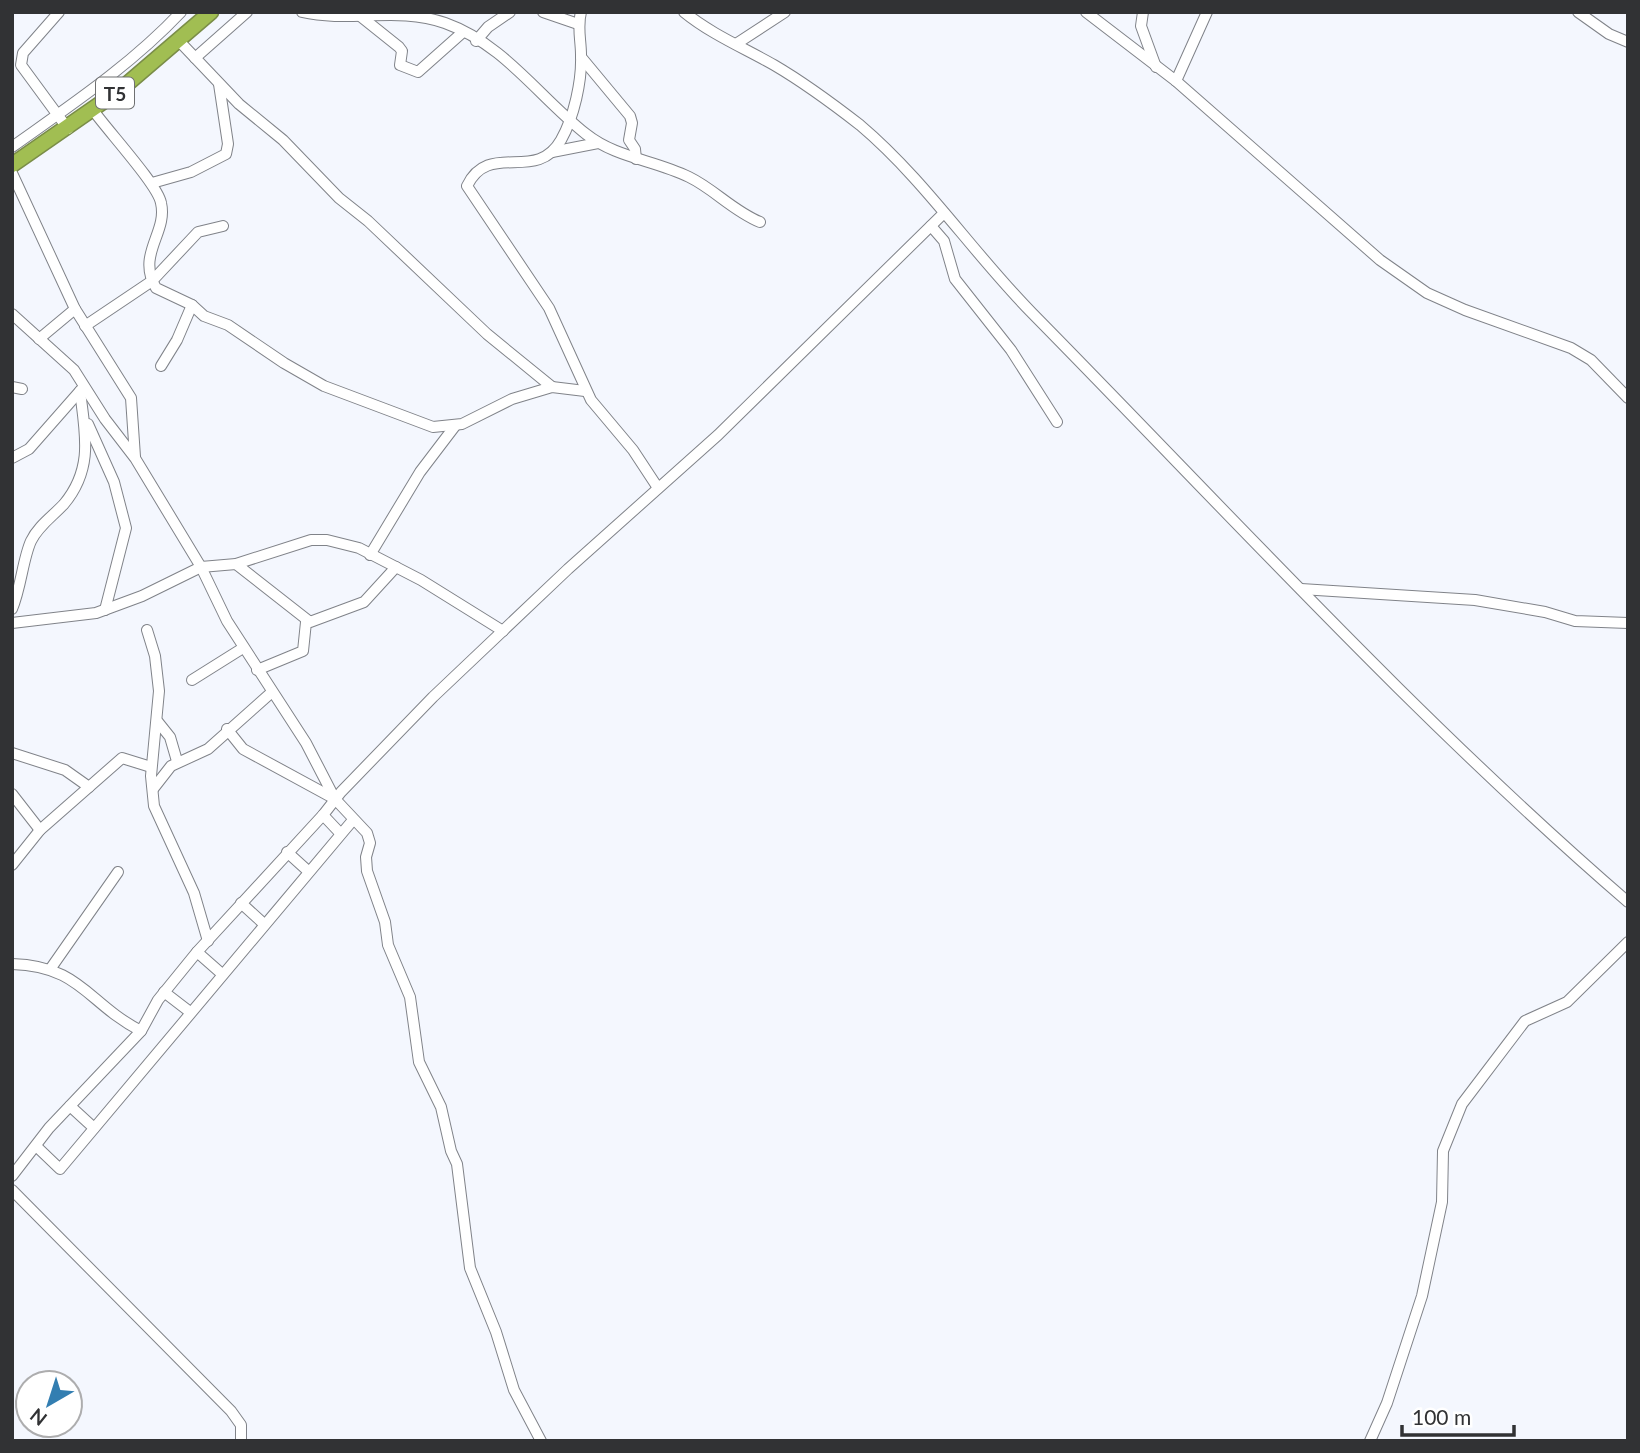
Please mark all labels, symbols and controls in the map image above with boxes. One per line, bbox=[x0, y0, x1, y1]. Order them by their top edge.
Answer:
road number: T5 bbox=[96, 78, 134, 108]
north arrow bbox=[14, 1369, 84, 1439]
scale bar bbox=[1402, 1394, 1514, 1438]
text: N bbox=[25, 1404, 51, 1431]
text: 100 m bbox=[1412, 1404, 1471, 1429]

